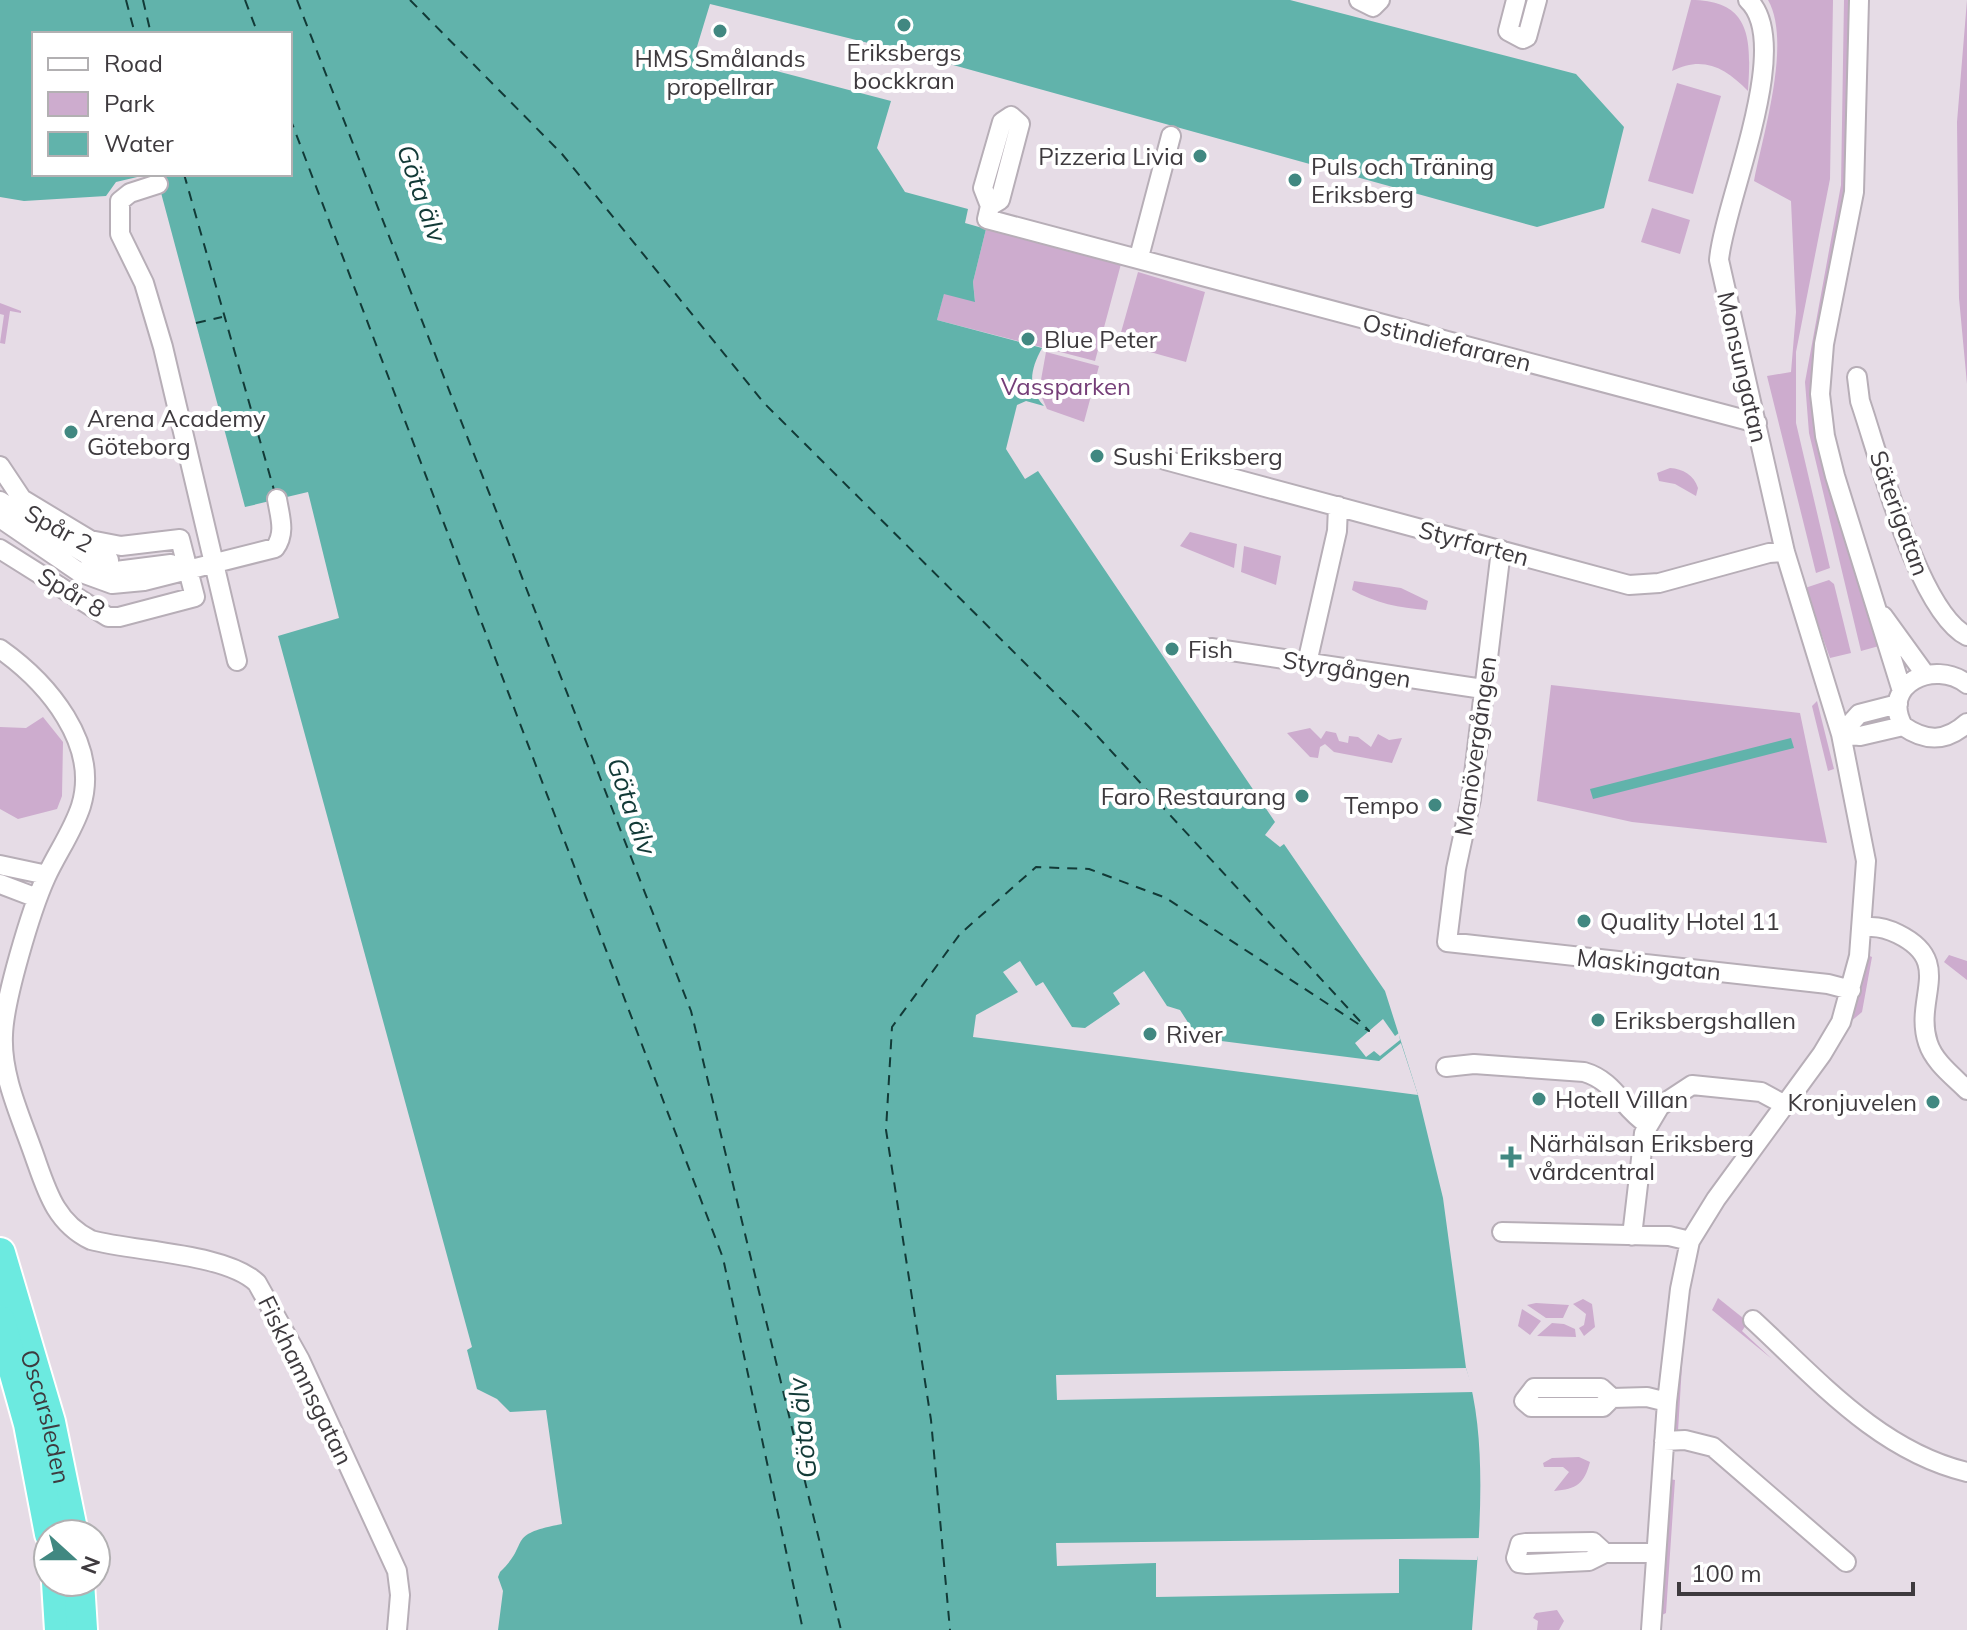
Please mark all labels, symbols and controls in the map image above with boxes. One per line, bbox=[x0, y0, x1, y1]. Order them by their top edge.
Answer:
marker: Eriksbergs bockkran bbox=[895, 16, 913, 34]
marker: HMS Smålands propellrar bbox=[711, 22, 729, 40]
legend bbox=[32, 32, 292, 176]
place label: Eriksbergs bockkran bbox=[847, 37, 961, 95]
place label: HMS Smålands propellrar bbox=[634, 43, 806, 101]
text: Road bbox=[104, 48, 163, 78]
text: Park bbox=[104, 88, 155, 118]
text: Water bbox=[104, 128, 174, 158]
water label: Göta älv bbox=[390, 140, 454, 247]
place label: Pizzeria Livia bbox=[1038, 141, 1184, 171]
marker: Pizzeria Livia bbox=[1191, 147, 1209, 165]
place label: Puls och Träning Eriksberg bbox=[1311, 151, 1494, 209]
marker: Puls och Träning Eriksberg bbox=[1286, 171, 1304, 189]
street label: Monsungatan bbox=[1711, 289, 1775, 445]
street label: Ostindiefararen bbox=[1360, 307, 1534, 377]
place label: Blue Peter bbox=[1044, 324, 1158, 354]
marker: Blue Peter bbox=[1019, 330, 1037, 348]
park label: Vassparken bbox=[1001, 371, 1131, 401]
place label: Arena Academy Göteborg bbox=[87, 403, 266, 461]
marker: Arena Academy Göteborg bbox=[62, 423, 80, 441]
place label: Sushi Eriksberg bbox=[1113, 441, 1283, 471]
street label: Säterigatan bbox=[1864, 446, 1936, 580]
marker: Sushi Eriksberg bbox=[1088, 447, 1106, 465]
street label: Spår 2 bbox=[20, 497, 98, 559]
street label: Styrfarten bbox=[1416, 514, 1532, 572]
street label: Spår 8 bbox=[33, 560, 111, 624]
place label: Fish bbox=[1188, 634, 1233, 664]
marker: Fish bbox=[1163, 640, 1181, 658]
street label: Styrgången bbox=[1281, 644, 1413, 694]
street label: Manövergången bbox=[1448, 654, 1502, 838]
water label: Göta älv bbox=[600, 753, 664, 860]
place label: Faro Restaurang bbox=[1101, 781, 1286, 811]
marker: Faro Restaurang bbox=[1293, 787, 1311, 805]
place label: Tempo bbox=[1344, 790, 1419, 820]
marker: Tempo bbox=[1426, 796, 1444, 814]
place label: Quality Hotel 11 bbox=[1600, 906, 1780, 936]
marker: Quality Hotel 11 bbox=[1575, 912, 1593, 930]
street label: Maskingatan bbox=[1575, 942, 1723, 986]
place label: Eriksbergshallen bbox=[1614, 1005, 1796, 1035]
marker: Eriksbergshallen bbox=[1589, 1011, 1607, 1029]
place label: River bbox=[1166, 1019, 1223, 1049]
marker: River bbox=[1141, 1025, 1159, 1043]
place label: Hotell Villan bbox=[1555, 1084, 1688, 1114]
place label: Kronjuvelen bbox=[1787, 1087, 1917, 1117]
marker: Hotell Villan bbox=[1530, 1090, 1548, 1108]
marker: Kronjuvelen bbox=[1924, 1093, 1942, 1111]
place label: Närhälsan Eriksberg vårdcentral bbox=[1529, 1128, 1754, 1186]
marker: Närhälsan Eriksberg vårdcentral bbox=[1500, 1146, 1522, 1168]
street label: Fiskhamnsgatan bbox=[252, 1290, 360, 1470]
street label: Oscarsleden bbox=[14, 1346, 77, 1486]
water label: Göta älv bbox=[780, 1375, 824, 1480]
north arrow bbox=[32, 1518, 112, 1598]
scale bar bbox=[1679, 1546, 1913, 1596]
text: N bbox=[75, 1552, 107, 1578]
text: 100 m bbox=[1691, 1558, 1762, 1588]

